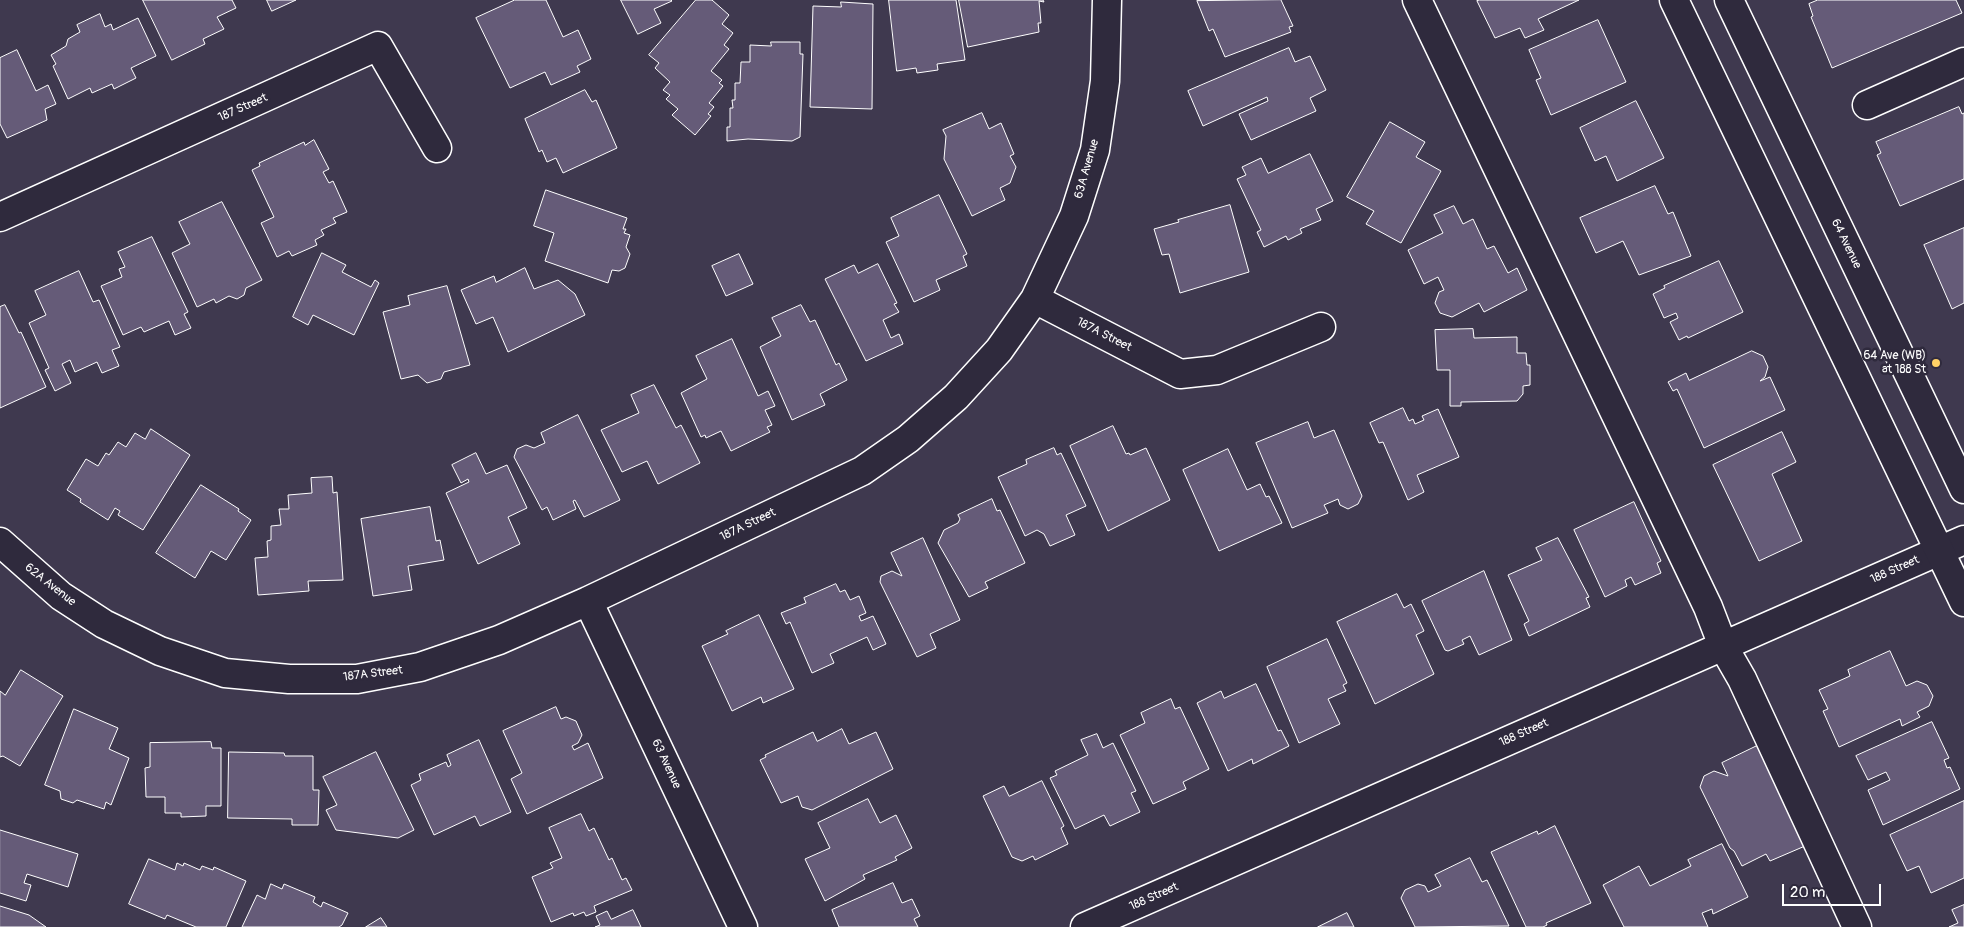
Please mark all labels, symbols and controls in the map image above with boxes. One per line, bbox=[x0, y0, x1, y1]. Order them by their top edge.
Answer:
street label: 187 Street bbox=[216, 91, 270, 125]
street label: 63A Avenue bbox=[1072, 138, 1102, 200]
street label: 64 Avenue bbox=[1828, 217, 1864, 271]
street label: 187A Street bbox=[1074, 315, 1134, 355]
place label: 64 Ave (WB) at 188 St bbox=[1863, 349, 1926, 377]
marker: 64 Ave (WB) at 188 St bbox=[1930, 357, 1942, 369]
street label: 187A Street bbox=[718, 505, 778, 545]
street label: 188 Street bbox=[1868, 553, 1922, 587]
street label: 62A Avenue bbox=[22, 561, 78, 609]
street label: 187A Street bbox=[342, 663, 404, 685]
street label: 188 Street bbox=[1497, 716, 1551, 750]
street label: 63 Avenue bbox=[648, 737, 684, 791]
scale bar bbox=[1784, 874, 1883, 906]
street label: 188 Street bbox=[1127, 880, 1181, 914]
text: 20 m bbox=[1790, 883, 1825, 902]

